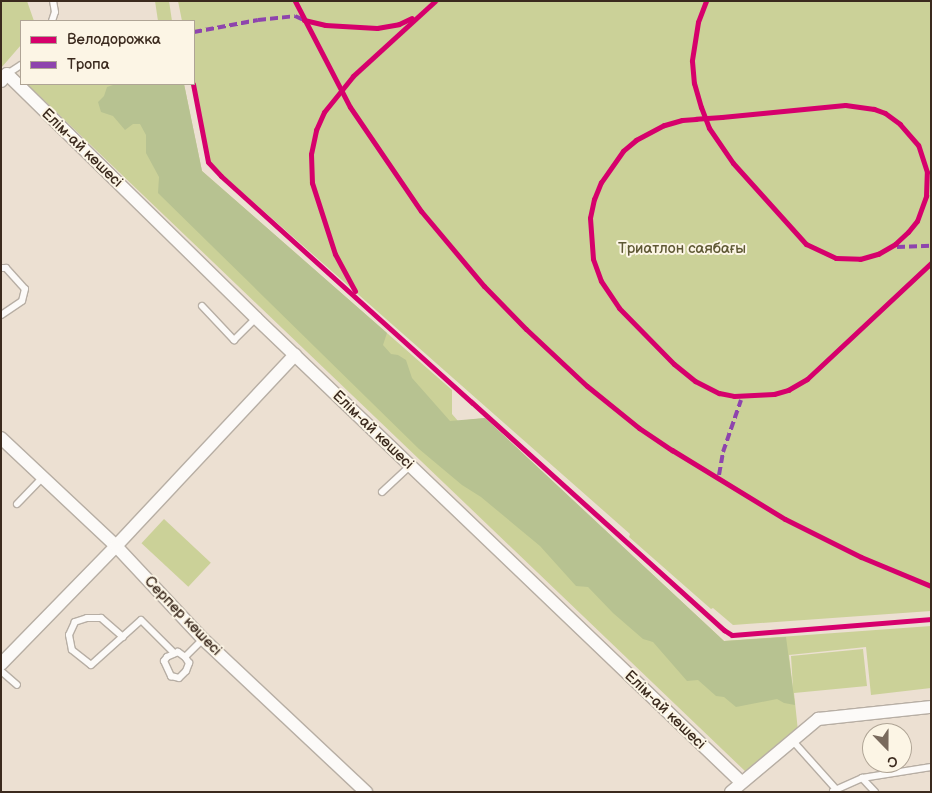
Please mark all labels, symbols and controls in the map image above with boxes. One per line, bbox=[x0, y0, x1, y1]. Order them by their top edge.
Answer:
legend bbox=[20, 20, 195, 85]
text: Велодорожка bbox=[67, 30, 161, 49]
text: Тропа bbox=[67, 55, 110, 74]
street label: Елім-ай көшесі bbox=[38, 105, 126, 191]
park label: Триатлон саябағы bbox=[618, 240, 746, 258]
street label: Елім-ай көшесі bbox=[329, 387, 417, 473]
street label: Серпер көшесі bbox=[141, 573, 225, 659]
street label: Елім-ай көшесі bbox=[621, 667, 709, 753]
north arrow bbox=[862, 723, 912, 773]
text: С bbox=[885, 752, 900, 771]

